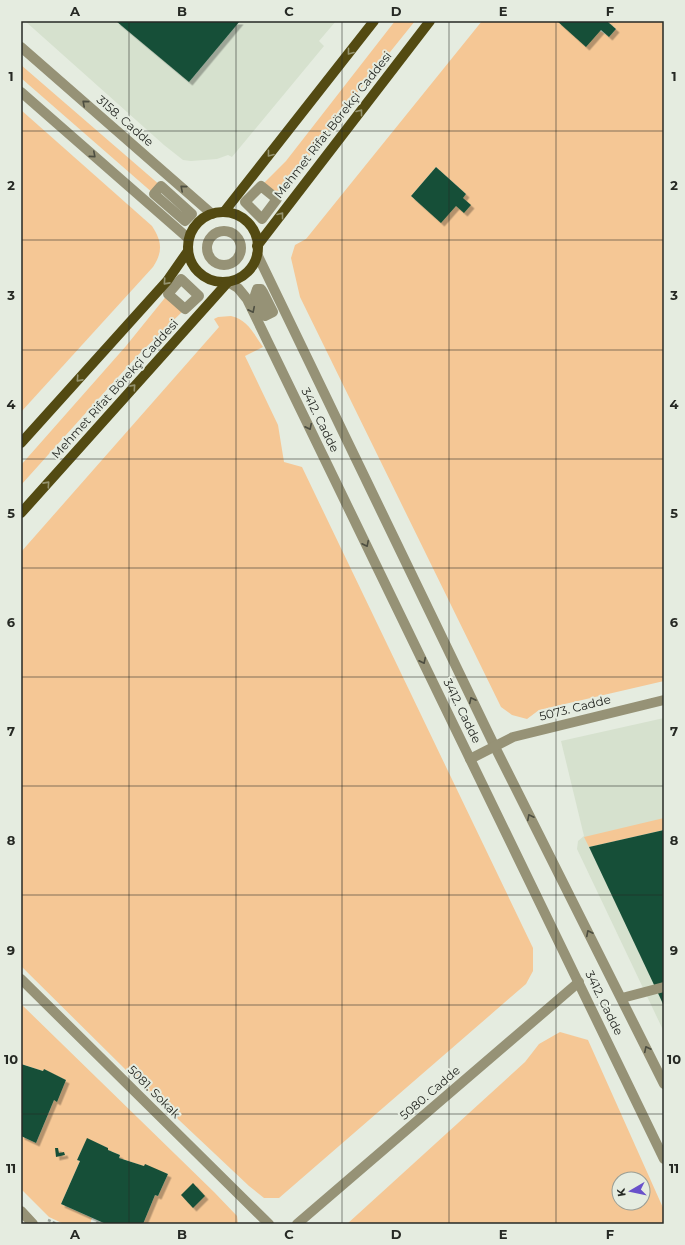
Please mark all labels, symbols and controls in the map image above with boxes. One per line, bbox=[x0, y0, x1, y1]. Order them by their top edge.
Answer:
text: A bbox=[69, 3, 81, 19]
text: B bbox=[177, 3, 187, 19]
text: C bbox=[284, 3, 294, 19]
text: D bbox=[391, 3, 402, 19]
text: E bbox=[499, 3, 508, 19]
text: F bbox=[606, 3, 614, 19]
one-way arrow bbox=[348, 47, 355, 54]
street label: Mehmet Rifat Börekçi Caddesi bbox=[271, 48, 395, 201]
text: 1 bbox=[8, 68, 14, 84]
text: 1 bbox=[671, 68, 677, 84]
street label: 3158. Cadde bbox=[94, 92, 157, 149]
one-way arrow bbox=[82, 100, 90, 108]
one-way arrow bbox=[356, 109, 363, 116]
one-way arrow bbox=[88, 150, 95, 157]
one-way arrow bbox=[268, 150, 275, 157]
text: 2 bbox=[7, 177, 15, 193]
text: 2 bbox=[670, 177, 678, 193]
one-way arrow bbox=[180, 186, 188, 193]
one-way arrow bbox=[276, 212, 283, 219]
one-way arrow bbox=[163, 278, 170, 285]
text: 3 bbox=[6, 287, 15, 303]
text: 3 bbox=[669, 287, 678, 303]
one-way arrow bbox=[247, 306, 255, 314]
street label: Mehmet Rifat Börekçi Caddesi bbox=[48, 316, 181, 461]
one-way arrow bbox=[76, 374, 83, 382]
one-way arrow bbox=[129, 384, 136, 392]
street label: 3412. Cadde bbox=[298, 385, 343, 455]
text: 4 bbox=[7, 396, 16, 412]
text: 4 bbox=[670, 396, 679, 412]
one-way arrow bbox=[304, 423, 312, 431]
one-way arrow bbox=[42, 481, 50, 489]
text: 5 bbox=[7, 505, 15, 521]
text: 5 bbox=[670, 505, 678, 521]
one-way arrow bbox=[361, 540, 369, 548]
text: 6 bbox=[7, 614, 16, 630]
text: 6 bbox=[670, 614, 679, 630]
one-way arrow bbox=[418, 657, 426, 664]
street label: 3412. Cadde bbox=[440, 676, 485, 746]
street label: 5073. Cadde bbox=[538, 691, 612, 724]
one-way arrow bbox=[469, 697, 477, 704]
text: 7 bbox=[7, 723, 15, 739]
text: 7 bbox=[670, 723, 678, 739]
one-way arrow bbox=[527, 813, 535, 821]
text: 8 bbox=[7, 832, 16, 848]
text: 8 bbox=[670, 832, 679, 848]
one-way arrow bbox=[586, 929, 594, 937]
text: 9 bbox=[7, 942, 15, 958]
text: 9 bbox=[670, 942, 678, 958]
street label: 3412. Cadde bbox=[582, 968, 627, 1038]
one-way arrow bbox=[644, 1045, 652, 1053]
text: 10 bbox=[4, 1051, 18, 1067]
text: 10 bbox=[667, 1051, 681, 1067]
street label: 5081. Sokak bbox=[125, 1062, 184, 1122]
street label: 5080. Cadde bbox=[396, 1062, 463, 1123]
text: 11 bbox=[6, 1160, 16, 1176]
text: 11 bbox=[669, 1160, 679, 1176]
north arrow bbox=[611, 1171, 651, 1211]
text: K bbox=[613, 1187, 629, 1198]
text: A bbox=[69, 1226, 81, 1242]
text: B bbox=[177, 1226, 187, 1242]
text: C bbox=[284, 1226, 294, 1242]
text: D bbox=[391, 1226, 402, 1242]
text: E bbox=[499, 1226, 508, 1242]
text: F bbox=[606, 1226, 614, 1242]

